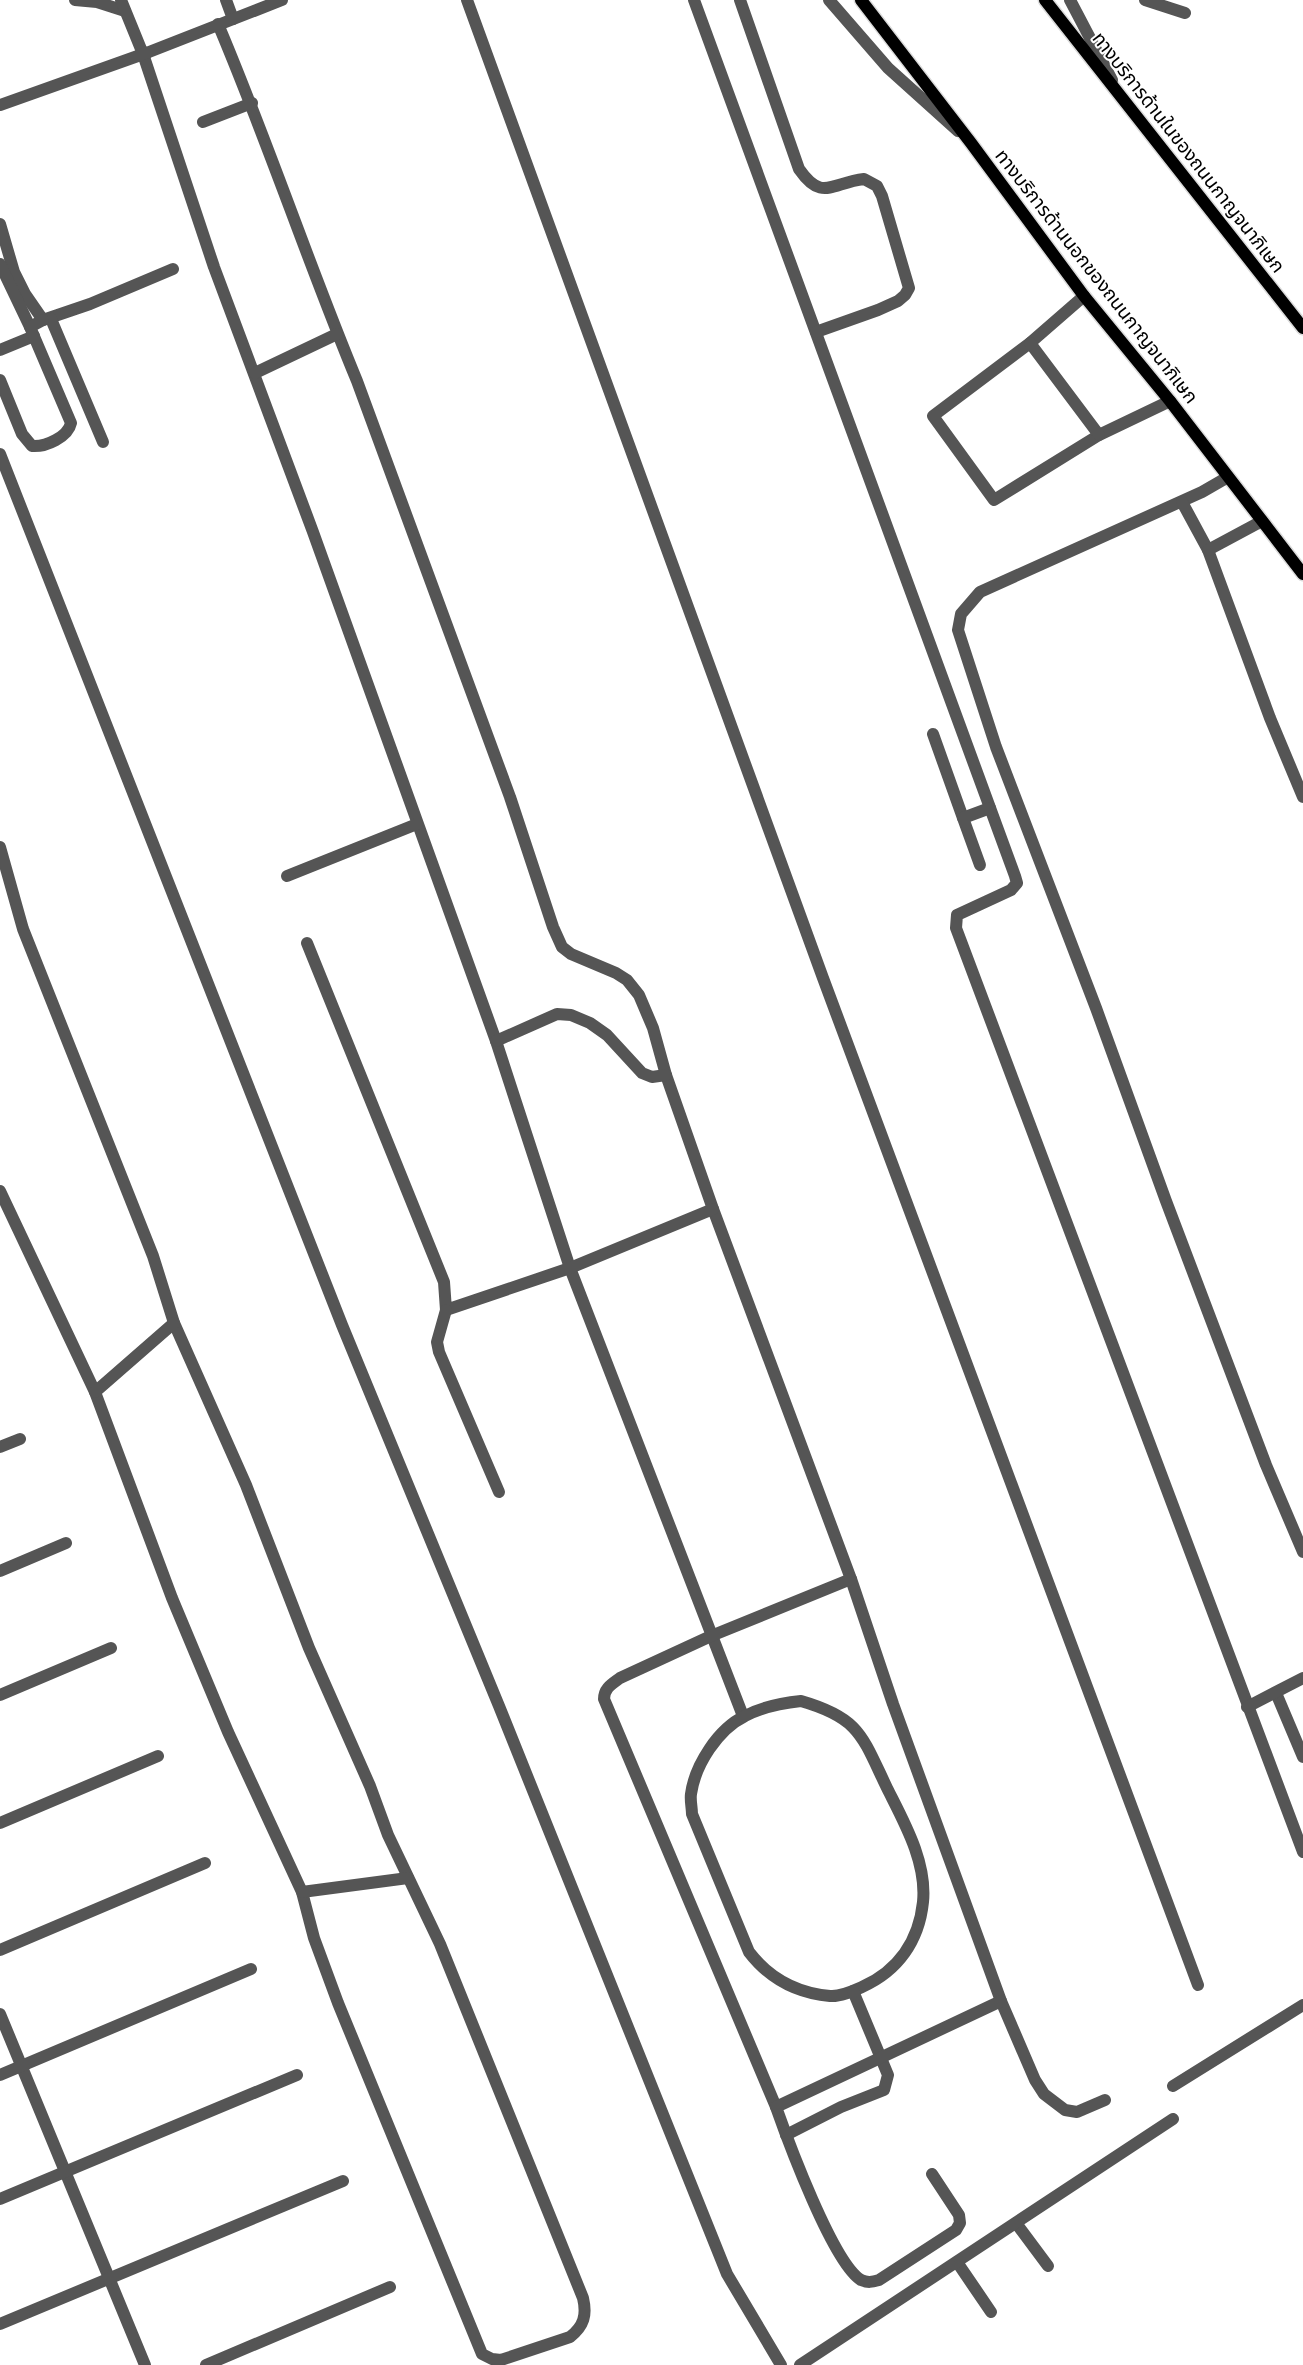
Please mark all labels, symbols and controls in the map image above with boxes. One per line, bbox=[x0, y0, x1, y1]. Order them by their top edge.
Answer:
street label: ทางบริการด้านในของถนนกาญจนาภิเษก bbox=[1087, 27, 1291, 278]
street label: ทางบริการด้านนอกของถนนกาญจนาภิเษก bbox=[989, 144, 1204, 409]

